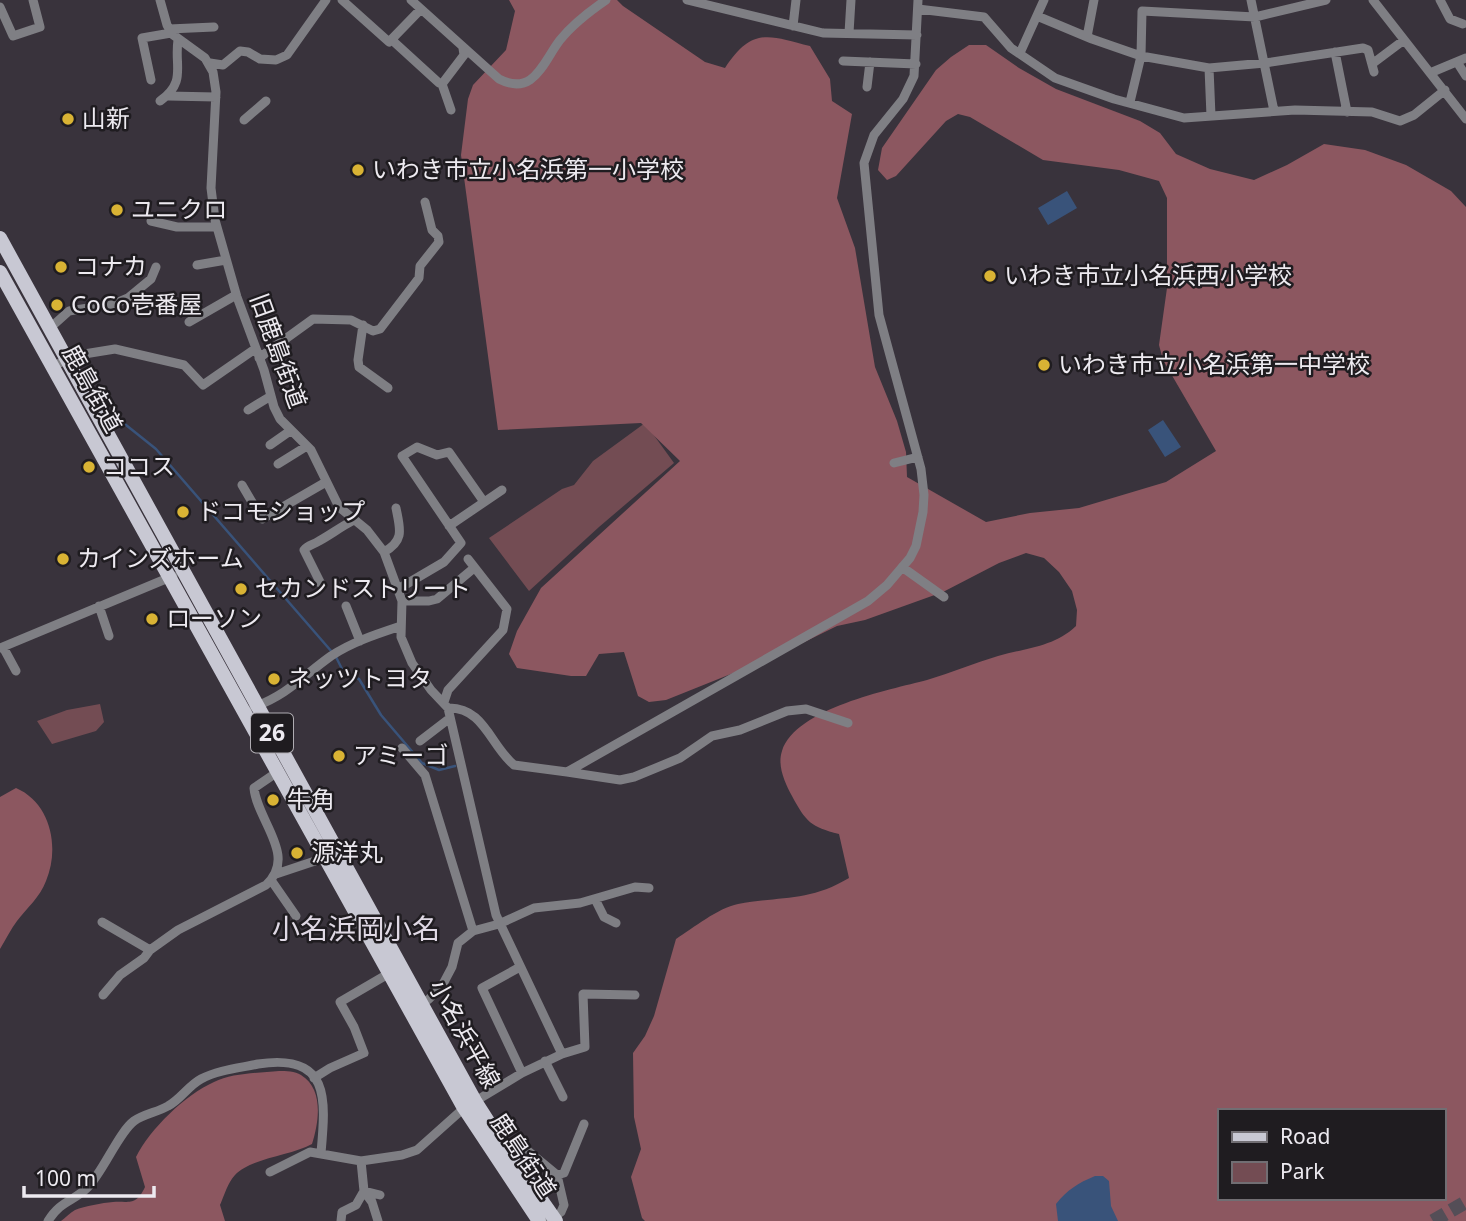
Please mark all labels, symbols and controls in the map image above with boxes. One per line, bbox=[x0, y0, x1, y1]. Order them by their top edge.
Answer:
place label: 山新 bbox=[82, 101, 130, 134]
marker: 山新 bbox=[60, 111, 76, 127]
place label: いわき市立小名浜第一小学校 bbox=[372, 152, 684, 185]
marker: いわき市立小名浜第一小学校 bbox=[350, 162, 366, 178]
place label: ユニクロ bbox=[131, 192, 227, 225]
marker: ユニクロ bbox=[109, 202, 125, 218]
place label: コナカ bbox=[75, 249, 147, 282]
place label: いわき市立小名浜西小学校 bbox=[1004, 258, 1292, 291]
marker: コナカ bbox=[53, 259, 69, 275]
marker: いわき市立小名浜西小学校 bbox=[982, 268, 998, 284]
place label: CoCo壱番屋 bbox=[71, 287, 202, 320]
street label: 旧鹿島街道 bbox=[243, 288, 315, 413]
marker: CoCo壱番屋 bbox=[49, 297, 65, 313]
street label: 鹿島街道 bbox=[56, 338, 131, 438]
place label: いわき市立小名浜第一中学校 bbox=[1058, 347, 1370, 380]
marker: いわき市立小名浜第一中学校 bbox=[1036, 357, 1052, 373]
place label: ココス bbox=[103, 449, 175, 482]
marker: ココス bbox=[81, 459, 97, 475]
place label: ドコモショップ bbox=[197, 494, 365, 527]
marker: ドコモショップ bbox=[175, 504, 191, 520]
place label: カインズホーム bbox=[77, 541, 244, 574]
marker: カインズホーム bbox=[55, 551, 71, 567]
place label: セカンドストリート bbox=[255, 571, 471, 604]
marker: セカンドストリート bbox=[233, 581, 249, 597]
place label: ローソン bbox=[166, 601, 262, 634]
marker: ローソン bbox=[144, 611, 160, 627]
place label: ネッツトヨタ bbox=[288, 661, 432, 694]
marker: ネッツトヨタ bbox=[266, 671, 282, 687]
road number: 26 bbox=[251, 713, 293, 752]
place label: アミーゴ bbox=[353, 738, 449, 771]
marker: アミーゴ bbox=[331, 748, 347, 764]
place label: 牛角 bbox=[287, 782, 335, 815]
marker: 牛角 bbox=[265, 792, 281, 808]
place label: 源洋丸 bbox=[311, 835, 383, 868]
marker: 源洋丸 bbox=[289, 845, 305, 861]
district label: 小名浜岡小名 bbox=[272, 909, 440, 947]
street label: 小名浜平線 bbox=[422, 973, 509, 1094]
street label: 鹿島街道 bbox=[484, 1106, 565, 1204]
legend bbox=[1218, 1109, 1445, 1200]
text: Road bbox=[1280, 1122, 1330, 1150]
scale bar bbox=[24, 1154, 154, 1198]
text: Park bbox=[1280, 1157, 1325, 1185]
text: 100 m bbox=[35, 1164, 96, 1192]

